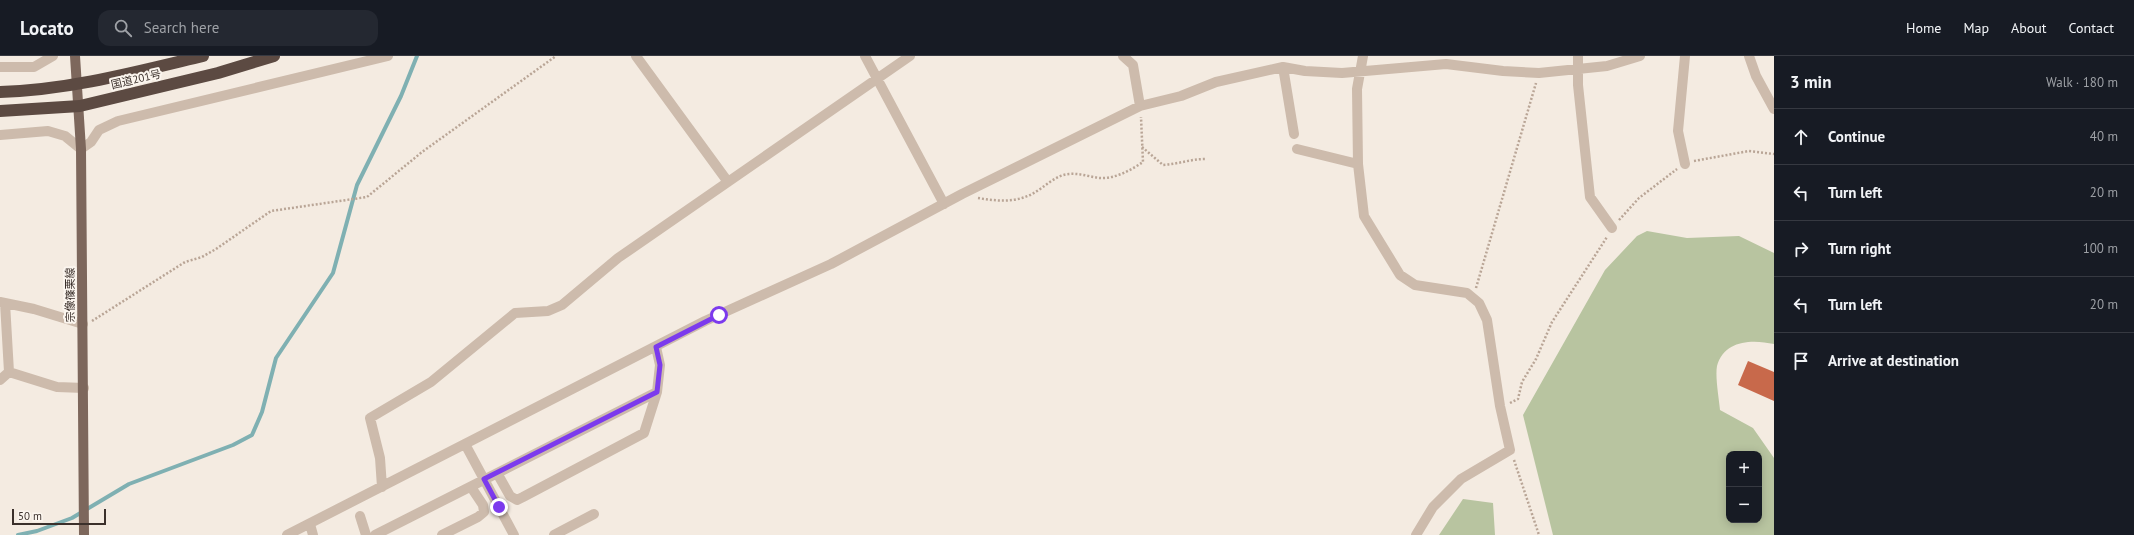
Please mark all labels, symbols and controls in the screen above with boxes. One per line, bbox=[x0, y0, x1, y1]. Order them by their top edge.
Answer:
search box bbox=[98, 10, 378, 46]
text: Locato bbox=[20, 16, 74, 40]
icon: search bbox=[112, 17, 134, 39]
text: Search here bbox=[144, 18, 219, 37]
text: Home bbox=[1906, 19, 1941, 37]
text: Map bbox=[1963, 19, 1989, 37]
text: About bbox=[2011, 19, 2047, 37]
text: Contact bbox=[2069, 19, 2114, 37]
street label: 国道201号 bbox=[110, 66, 162, 92]
text: 3 min bbox=[1790, 71, 1831, 93]
text: Walk · 180 m bbox=[2046, 74, 2118, 91]
icon: ahead bbox=[1790, 126, 1812, 148]
text: Continue bbox=[1828, 127, 1885, 146]
text: 40 m bbox=[2090, 128, 2118, 145]
icon: left bbox=[1790, 182, 1812, 204]
text: Turn left bbox=[1828, 183, 1882, 202]
text: 20 m bbox=[2090, 184, 2118, 201]
icon: right bbox=[1790, 238, 1812, 260]
text: Turn right bbox=[1828, 239, 1891, 258]
text: 100 m bbox=[2083, 240, 2118, 257]
street label: 宗像篠栗線 bbox=[63, 268, 77, 323]
icon: left bbox=[1790, 294, 1812, 316]
text: Turn left bbox=[1828, 295, 1882, 314]
text: 20 m bbox=[2090, 296, 2118, 313]
route start bbox=[710, 306, 728, 324]
icon: arrive bbox=[1790, 350, 1812, 372]
text: Arrive at destination bbox=[1828, 351, 1959, 370]
map controls bbox=[1726, 451, 1762, 523]
button: + bbox=[1726, 451, 1762, 487]
button: − bbox=[1726, 487, 1762, 523]
route end bbox=[490, 498, 508, 516]
scale bar bbox=[12, 507, 106, 526]
text: 50 m bbox=[18, 509, 42, 523]

